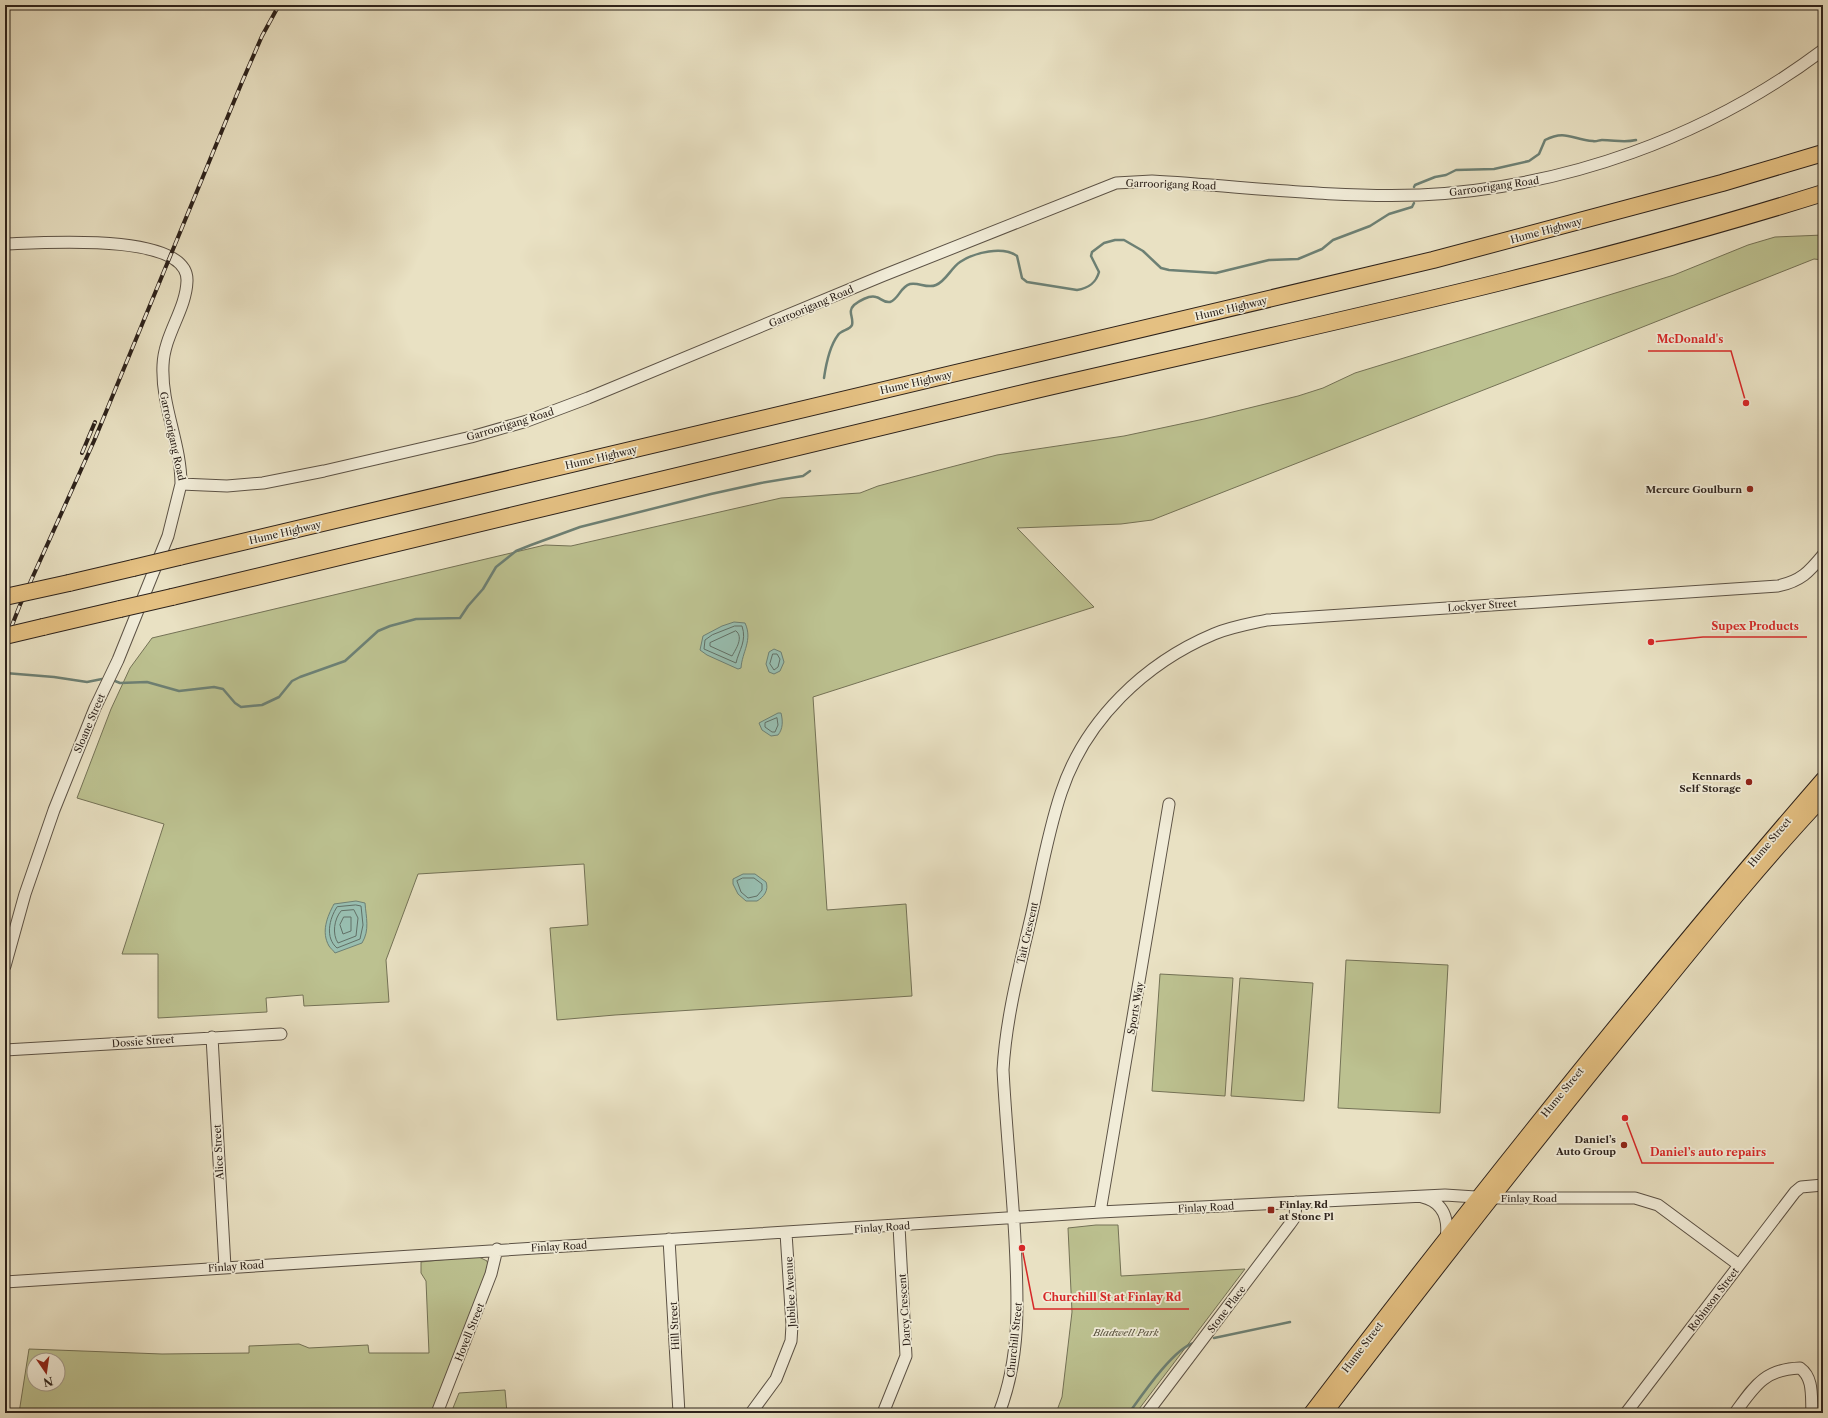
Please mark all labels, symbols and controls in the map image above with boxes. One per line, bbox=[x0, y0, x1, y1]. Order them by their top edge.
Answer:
street label: Garroorigang Road bbox=[1448, 174, 1540, 199]
street label: Garroorigang Road bbox=[1125, 176, 1216, 193]
street label: Hume Highway bbox=[1509, 215, 1584, 246]
street label: Garroorigang Road bbox=[767, 283, 855, 330]
street label: Hume Highway bbox=[1194, 294, 1269, 323]
callout: McDonald's bbox=[1648, 328, 1731, 351]
text: McDonald's bbox=[1657, 332, 1723, 346]
street label: Hume Highway bbox=[879, 368, 954, 397]
street label: Garroorigang Road bbox=[157, 390, 188, 482]
street label: Garroorigang Road bbox=[465, 405, 555, 444]
street label: Hume Highway bbox=[564, 443, 639, 472]
place label: Mercure Goulburn bbox=[1646, 483, 1742, 496]
marker: Mercure Goulburn bbox=[1745, 484, 1755, 494]
street label: Hume Highway bbox=[248, 518, 323, 547]
street label: Lockyer Street bbox=[1447, 597, 1518, 614]
callout: Supex Products bbox=[1703, 614, 1807, 637]
text: Supex Products bbox=[1711, 619, 1799, 633]
street label: Sloane Street bbox=[71, 691, 108, 755]
place label: Kennards Self Storage bbox=[1679, 770, 1741, 795]
marker: Kennards Self Storage bbox=[1744, 777, 1754, 787]
street label: Hume Street bbox=[1745, 815, 1794, 870]
street label: Tait Crescent bbox=[1014, 900, 1041, 965]
street label: Sports Way bbox=[1124, 980, 1147, 1035]
street label: Dossie Street bbox=[111, 1033, 175, 1050]
street label: Hume Street bbox=[1538, 1064, 1587, 1120]
street label: Alice Street bbox=[211, 1124, 226, 1181]
place label: Daniel’s Auto Group bbox=[1555, 1133, 1616, 1158]
marker: Daniel’s Auto Group bbox=[1619, 1140, 1629, 1150]
callout: Daniel’s auto repairs bbox=[1642, 1140, 1774, 1163]
text: Daniel’s auto repairs bbox=[1650, 1145, 1766, 1159]
street label: Finlay Road bbox=[1501, 1192, 1557, 1205]
place label: Finlay Rd at Stone Pl bbox=[1279, 1198, 1334, 1223]
street label: Finlay Road bbox=[1178, 1200, 1235, 1215]
marker: Finlay Rd at Stone Pl bbox=[1266, 1205, 1276, 1215]
street label: Finlay Road bbox=[853, 1219, 911, 1236]
street label: Finlay Road bbox=[531, 1239, 588, 1254]
street label: Jubilee Avenue bbox=[782, 1256, 799, 1330]
street label: Finlay Road bbox=[207, 1258, 265, 1275]
street label: Robinson Street bbox=[1685, 1264, 1742, 1334]
street label: Darcy Crescent bbox=[895, 1273, 914, 1347]
street label: Stone Place bbox=[1204, 1283, 1249, 1336]
callout: Churchill St at Finlay Rd bbox=[1034, 1286, 1189, 1309]
text: Churchill St at Finlay Rd bbox=[1043, 1290, 1182, 1304]
street label: Hovell Street bbox=[452, 1301, 487, 1363]
street label: Hill Street bbox=[667, 1301, 682, 1351]
street label: Churchill Street bbox=[1004, 1301, 1025, 1378]
street label: Hume Street bbox=[1339, 1319, 1386, 1375]
park label: Bladwell Park bbox=[1092, 1326, 1160, 1339]
north arrow bbox=[26, 1352, 66, 1392]
text: N bbox=[42, 1374, 54, 1390]

